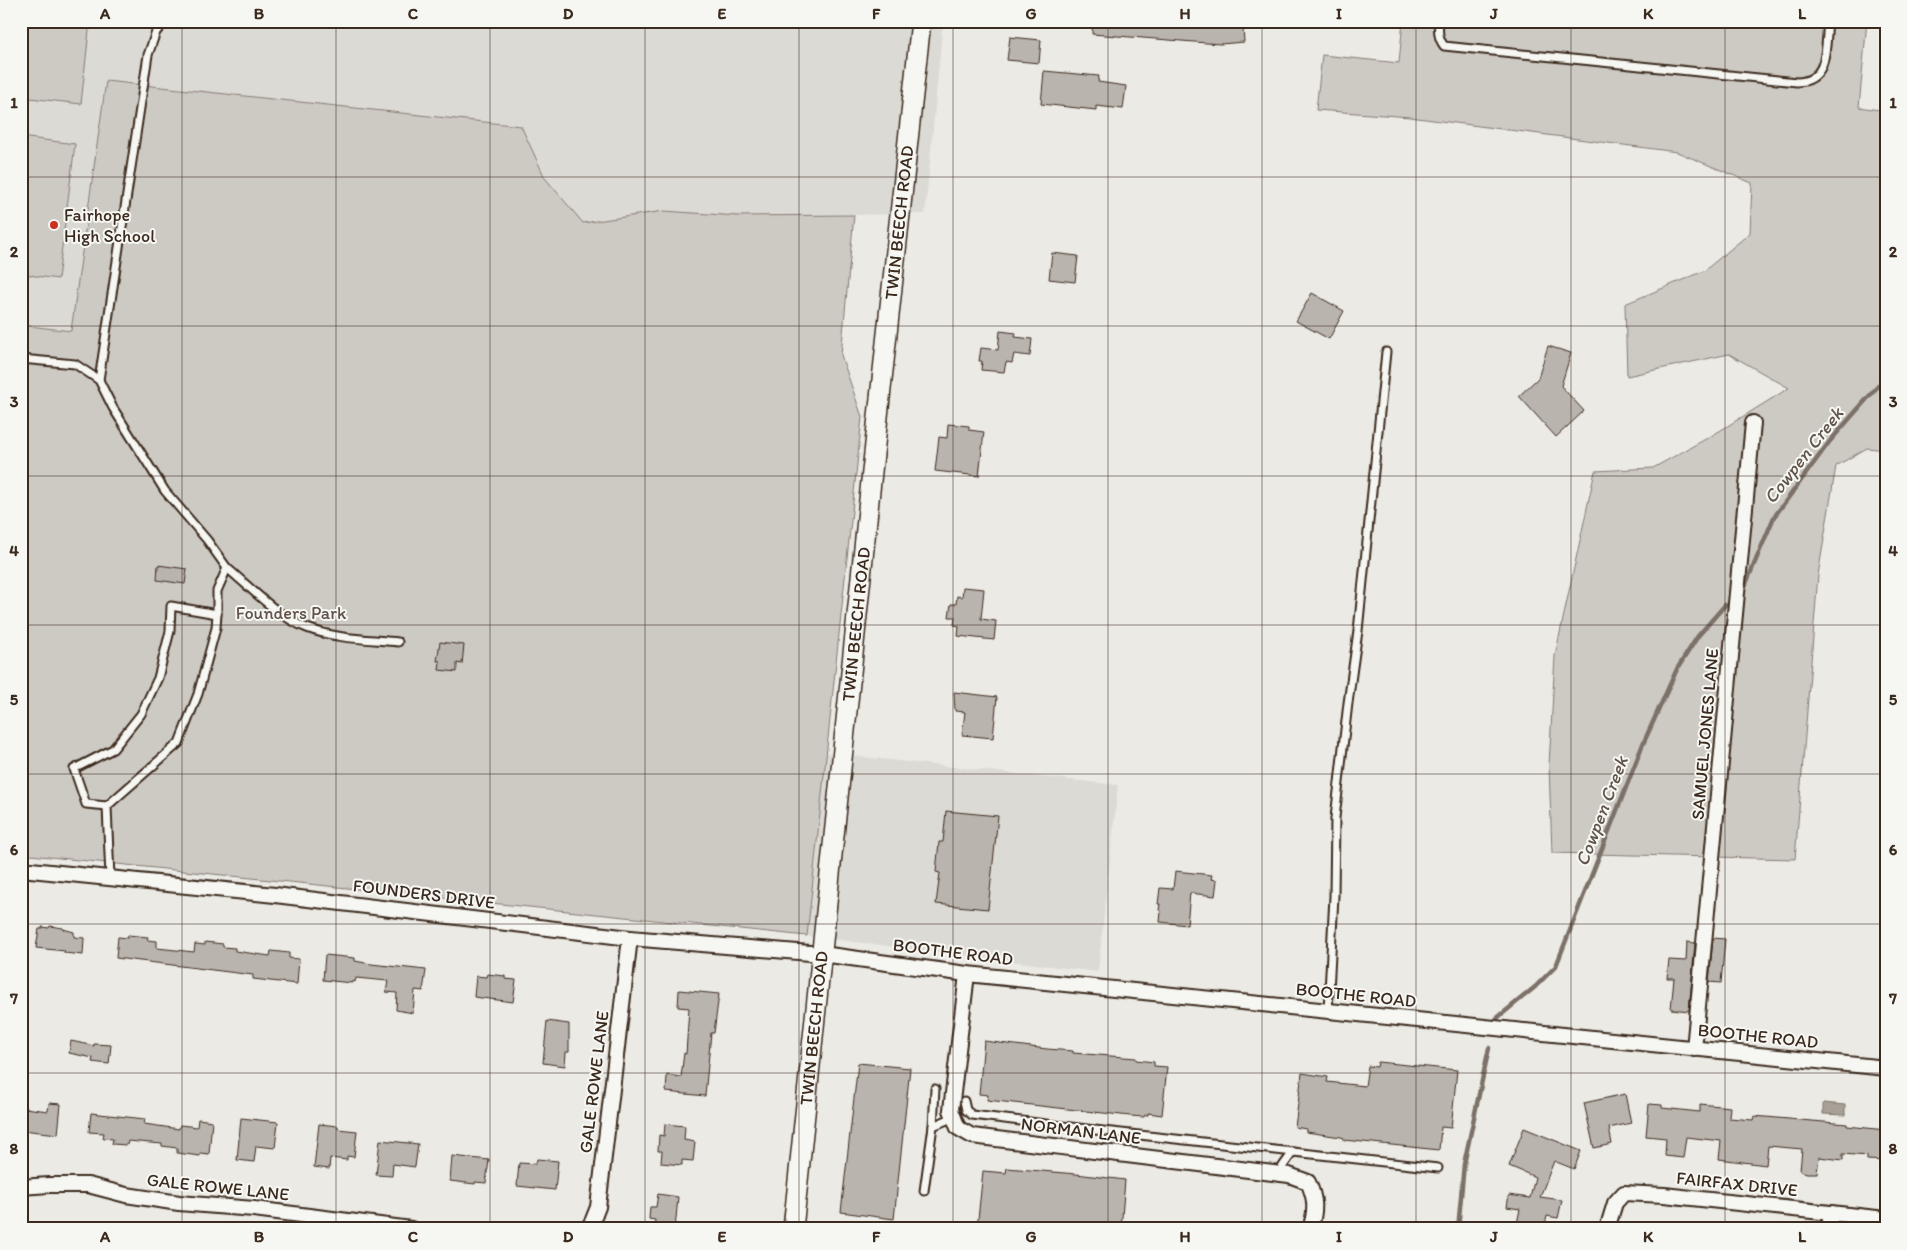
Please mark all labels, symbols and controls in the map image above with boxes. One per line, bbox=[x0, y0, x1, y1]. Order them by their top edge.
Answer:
text: A bbox=[99, 4, 111, 23]
text: B bbox=[254, 4, 265, 23]
text: C bbox=[408, 4, 419, 23]
text: D bbox=[563, 4, 574, 23]
text: E bbox=[718, 4, 727, 23]
text: F bbox=[872, 4, 881, 23]
text: G bbox=[1025, 4, 1037, 23]
text: H bbox=[1179, 4, 1191, 23]
text: I bbox=[1336, 4, 1342, 23]
text: J bbox=[1489, 4, 1498, 23]
text: K bbox=[1643, 4, 1654, 23]
text: L bbox=[1798, 4, 1807, 23]
text: 1 bbox=[10, 93, 18, 112]
text: 1 bbox=[1889, 93, 1897, 112]
street label: TWIN BEECH ROAD bbox=[880, 144, 918, 301]
place label: Fairhope High School bbox=[64, 204, 155, 247]
marker: Fairhope High School bbox=[48, 219, 60, 231]
text: 2 bbox=[10, 242, 19, 261]
text: 2 bbox=[1889, 242, 1898, 261]
text: 3 bbox=[10, 392, 19, 411]
text: 3 bbox=[1889, 392, 1898, 411]
water label: Cowpen Creek bbox=[1759, 402, 1849, 508]
text: 4 bbox=[9, 541, 19, 560]
text: 4 bbox=[1888, 541, 1898, 560]
street label: TWIN BEECH ROAD bbox=[837, 546, 875, 703]
park label: Founders Park bbox=[236, 602, 347, 624]
street label: SAMUEL JONES LANE bbox=[1687, 647, 1723, 821]
text: 5 bbox=[10, 690, 19, 709]
text: 5 bbox=[1889, 690, 1898, 709]
water label: Cowpen Creek bbox=[1570, 752, 1633, 869]
text: 6 bbox=[10, 840, 19, 859]
text: 6 bbox=[1889, 840, 1898, 859]
street label: FOUNDERS DRIVE bbox=[352, 874, 496, 914]
street label: BOOTHE ROAD bbox=[892, 934, 1014, 970]
street label: TWIN BEECH ROAD bbox=[795, 950, 833, 1106]
street label: BOOTHE ROAD bbox=[1295, 978, 1417, 1012]
text: 7 bbox=[9, 989, 18, 1008]
text: 7 bbox=[1888, 989, 1897, 1008]
street label: GALE ROWE LANE bbox=[574, 1010, 614, 1154]
street label: BOOTHE ROAD bbox=[1697, 1019, 1819, 1053]
street label: NORMAN LANE bbox=[1020, 1113, 1142, 1149]
text: 8 bbox=[10, 1139, 19, 1158]
text: 8 bbox=[1889, 1139, 1898, 1158]
street label: FAIRFAX DRIVE bbox=[1675, 1167, 1799, 1201]
street label: GALE ROWE LANE bbox=[146, 1169, 290, 1205]
text: A bbox=[99, 1227, 111, 1246]
text: B bbox=[254, 1227, 265, 1246]
text: C bbox=[408, 1227, 419, 1246]
text: D bbox=[563, 1227, 574, 1246]
text: E bbox=[718, 1227, 727, 1246]
text: F bbox=[872, 1227, 881, 1246]
text: G bbox=[1025, 1227, 1037, 1246]
text: H bbox=[1179, 1227, 1191, 1246]
text: I bbox=[1336, 1227, 1342, 1246]
text: J bbox=[1489, 1227, 1498, 1246]
text: K bbox=[1643, 1227, 1654, 1246]
text: L bbox=[1798, 1227, 1807, 1246]

